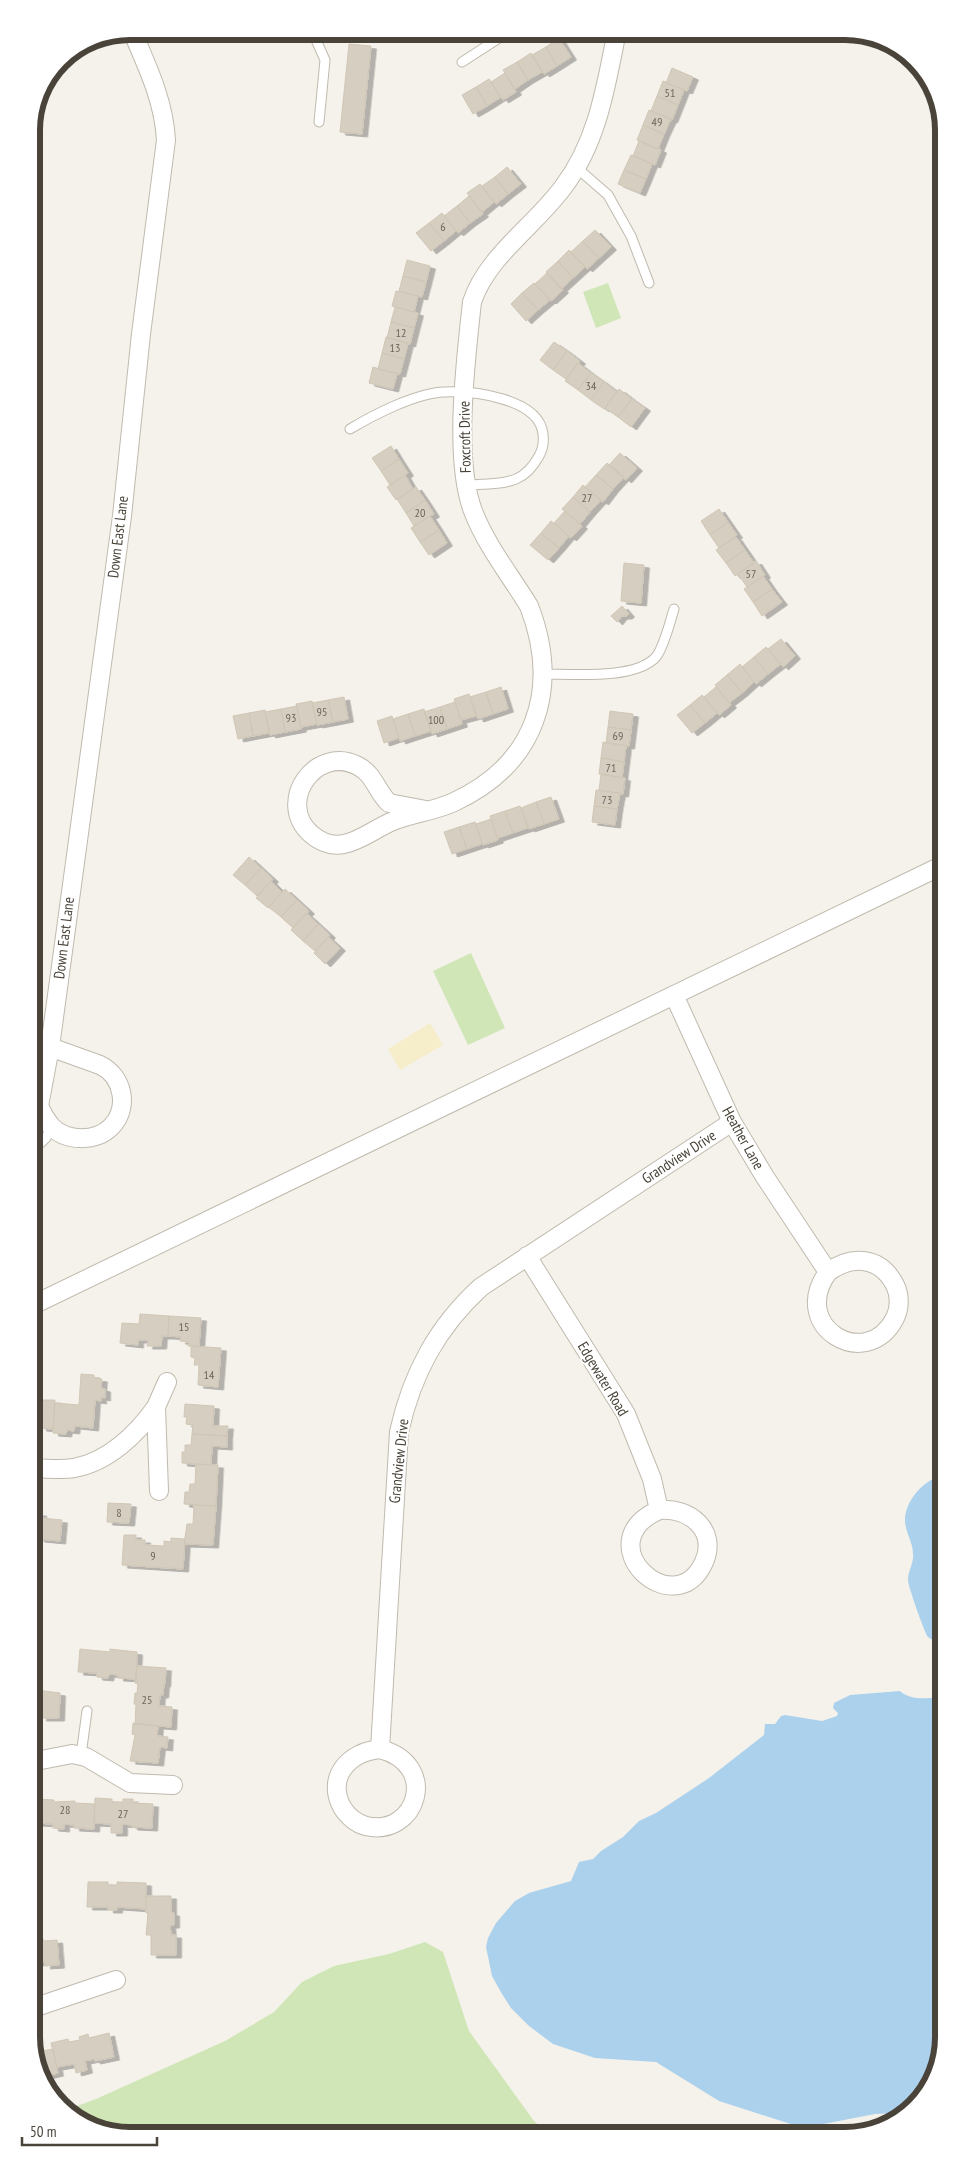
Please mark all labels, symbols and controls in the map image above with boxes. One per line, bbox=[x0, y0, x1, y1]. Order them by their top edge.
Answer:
house number: 51 bbox=[665, 85, 675, 100]
house number: 49 bbox=[652, 114, 662, 129]
house number: 6 bbox=[440, 219, 446, 234]
house number: 12 bbox=[396, 325, 406, 340]
house number: 13 bbox=[390, 340, 400, 355]
house number: 34 bbox=[586, 378, 597, 393]
street label: Foxcroft Drive bbox=[454, 401, 475, 473]
house number: 27 bbox=[582, 490, 592, 505]
street label: Down East Lane bbox=[103, 495, 132, 579]
house number: 20 bbox=[415, 505, 425, 520]
house number: 57 bbox=[746, 566, 756, 581]
house number: 95 bbox=[317, 704, 327, 719]
house number: 93 bbox=[286, 710, 296, 725]
house number: 100 bbox=[428, 712, 444, 727]
house number: 69 bbox=[613, 728, 623, 743]
house number: 71 bbox=[606, 760, 616, 775]
house number: 73 bbox=[602, 792, 612, 807]
street label: Down East Lane bbox=[49, 896, 78, 980]
street label: Heather Lane bbox=[718, 1103, 769, 1173]
street label: Grandview Drive bbox=[638, 1126, 719, 1188]
house number: 15 bbox=[179, 1319, 189, 1334]
street label: Edgewater Road bbox=[574, 1338, 633, 1419]
house number: 14 bbox=[204, 1367, 215, 1382]
street label: Grandview Drive bbox=[385, 1418, 412, 1504]
house number: 8 bbox=[116, 1505, 122, 1520]
house number: 9 bbox=[150, 1548, 156, 1563]
house number: 25 bbox=[142, 1692, 152, 1707]
house number: 28 bbox=[60, 1802, 70, 1817]
house number: 27 bbox=[118, 1806, 128, 1821]
scale bar bbox=[22, 2114, 158, 2146]
text: 50 m bbox=[30, 2122, 56, 2141]

